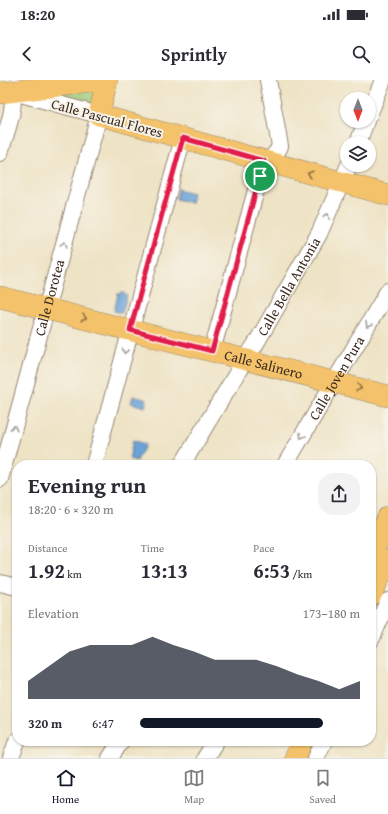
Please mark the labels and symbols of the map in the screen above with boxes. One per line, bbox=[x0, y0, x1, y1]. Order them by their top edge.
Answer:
north arrow bbox=[340, 92, 376, 128]
street label: Calle Pascual Flores bbox=[49, 94, 165, 142]
pin bbox=[243, 159, 277, 193]
one-way arrow bbox=[307, 170, 314, 179]
one-way arrow bbox=[322, 213, 330, 221]
street label: Calle Bella Antonia bbox=[252, 233, 325, 340]
one-way arrow bbox=[59, 241, 68, 248]
street label: Calle Dorotea bbox=[29, 257, 69, 338]
one-way arrow bbox=[81, 314, 87, 322]
one-way arrow bbox=[365, 321, 373, 328]
street label: Calle Joven Pura bbox=[304, 332, 369, 424]
street label: Calle Salinero bbox=[222, 345, 305, 384]
one-way arrow bbox=[121, 348, 129, 355]
one-way arrow bbox=[356, 384, 363, 392]
one-way arrow bbox=[9, 425, 18, 432]
one-way arrow bbox=[299, 432, 306, 439]

